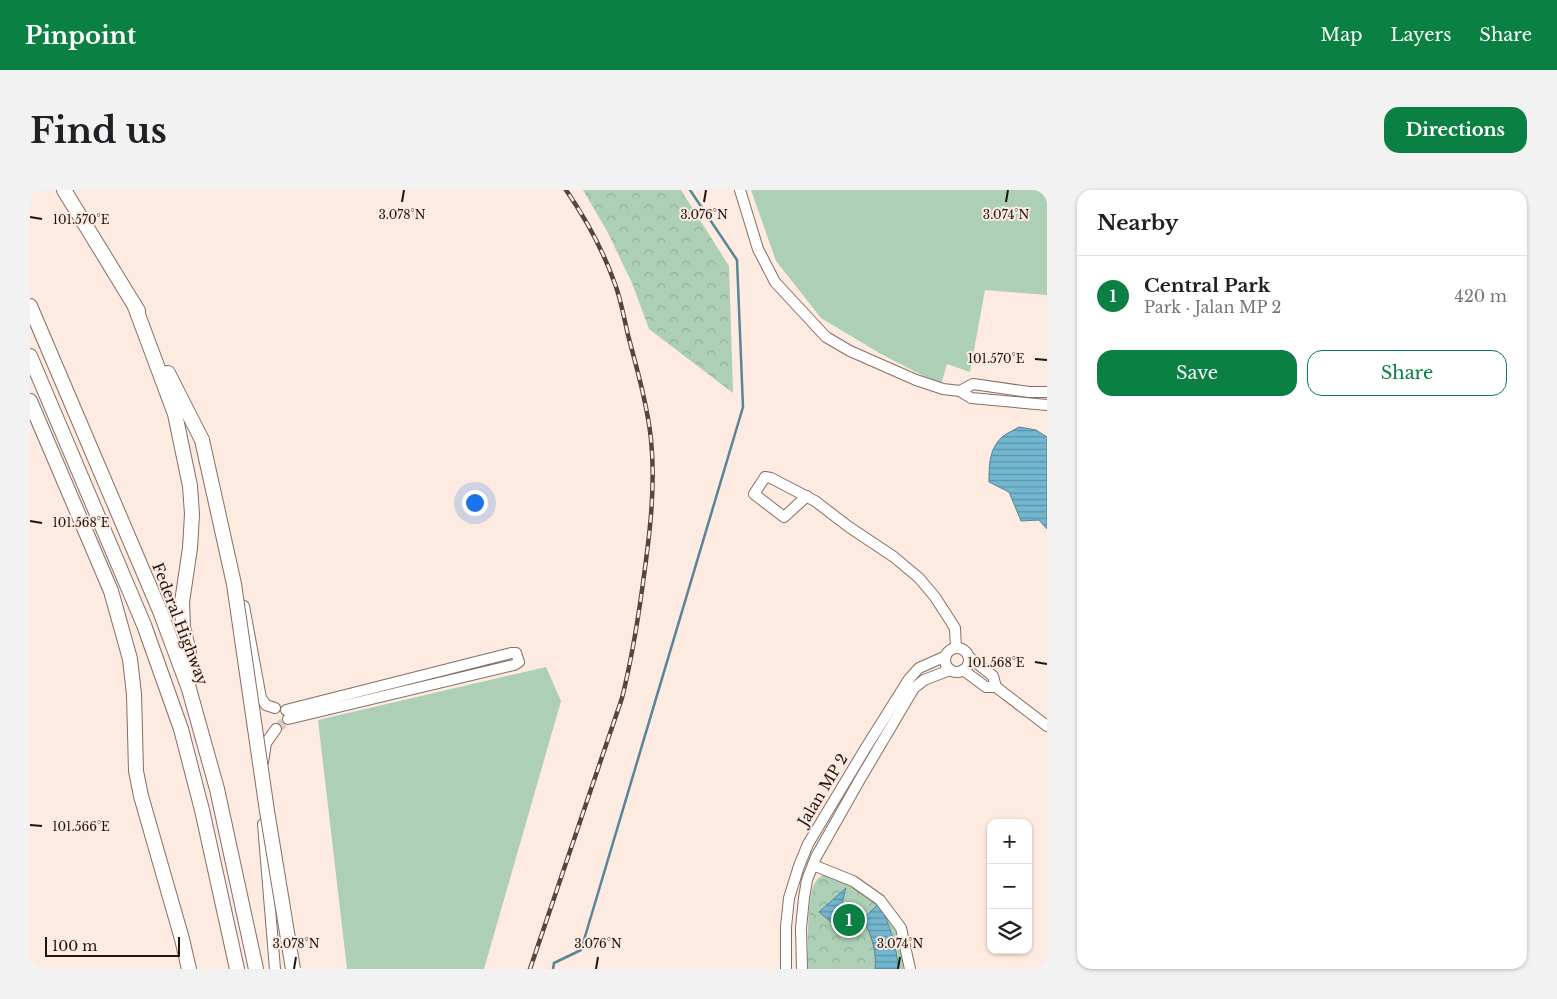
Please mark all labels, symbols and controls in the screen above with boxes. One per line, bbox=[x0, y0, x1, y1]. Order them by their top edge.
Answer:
text: Pinpoint bbox=[25, 21, 136, 50]
text: Map bbox=[1321, 24, 1362, 46]
text: Layers bbox=[1390, 24, 1451, 46]
text: Share bbox=[1479, 24, 1532, 46]
button: Directions bbox=[1384, 107, 1527, 153]
text: Find us bbox=[30, 109, 167, 152]
text: 3.078°N bbox=[378, 207, 426, 222]
text: 3.076°N bbox=[680, 207, 728, 222]
text: 3.074°N bbox=[983, 207, 1029, 222]
text: Nearby bbox=[1097, 210, 1178, 236]
text: 101.570°E bbox=[53, 212, 110, 227]
text: Central Park bbox=[1144, 274, 1270, 297]
text: 1 bbox=[1110, 286, 1116, 306]
text: 420 m bbox=[1455, 286, 1507, 306]
text: Park · Jalan MP 2 bbox=[1144, 297, 1281, 317]
button: Save bbox=[1097, 350, 1297, 396]
button: Share bbox=[1307, 350, 1507, 396]
text: 101.570°E bbox=[968, 351, 1025, 366]
your location bbox=[462, 490, 488, 516]
text: 101.568°E bbox=[52, 515, 110, 530]
street label: Federal Highway bbox=[148, 560, 213, 688]
text: 101.568°E bbox=[967, 655, 1025, 670]
street label: Jalan MP 2 bbox=[792, 750, 852, 831]
text: 101.566°E bbox=[52, 819, 110, 834]
map controls bbox=[987, 819, 1032, 954]
button: + bbox=[987, 819, 1032, 864]
button: − bbox=[987, 864, 1032, 909]
pin: 1 bbox=[833, 901, 865, 939]
button: layers bbox=[987, 909, 1032, 954]
scale bar bbox=[45, 934, 180, 957]
text: 3.078°N bbox=[272, 936, 320, 951]
text: 3.076°N bbox=[574, 936, 622, 951]
text: 3.074°N bbox=[877, 936, 923, 951]
text: 100 m bbox=[52, 937, 97, 955]

